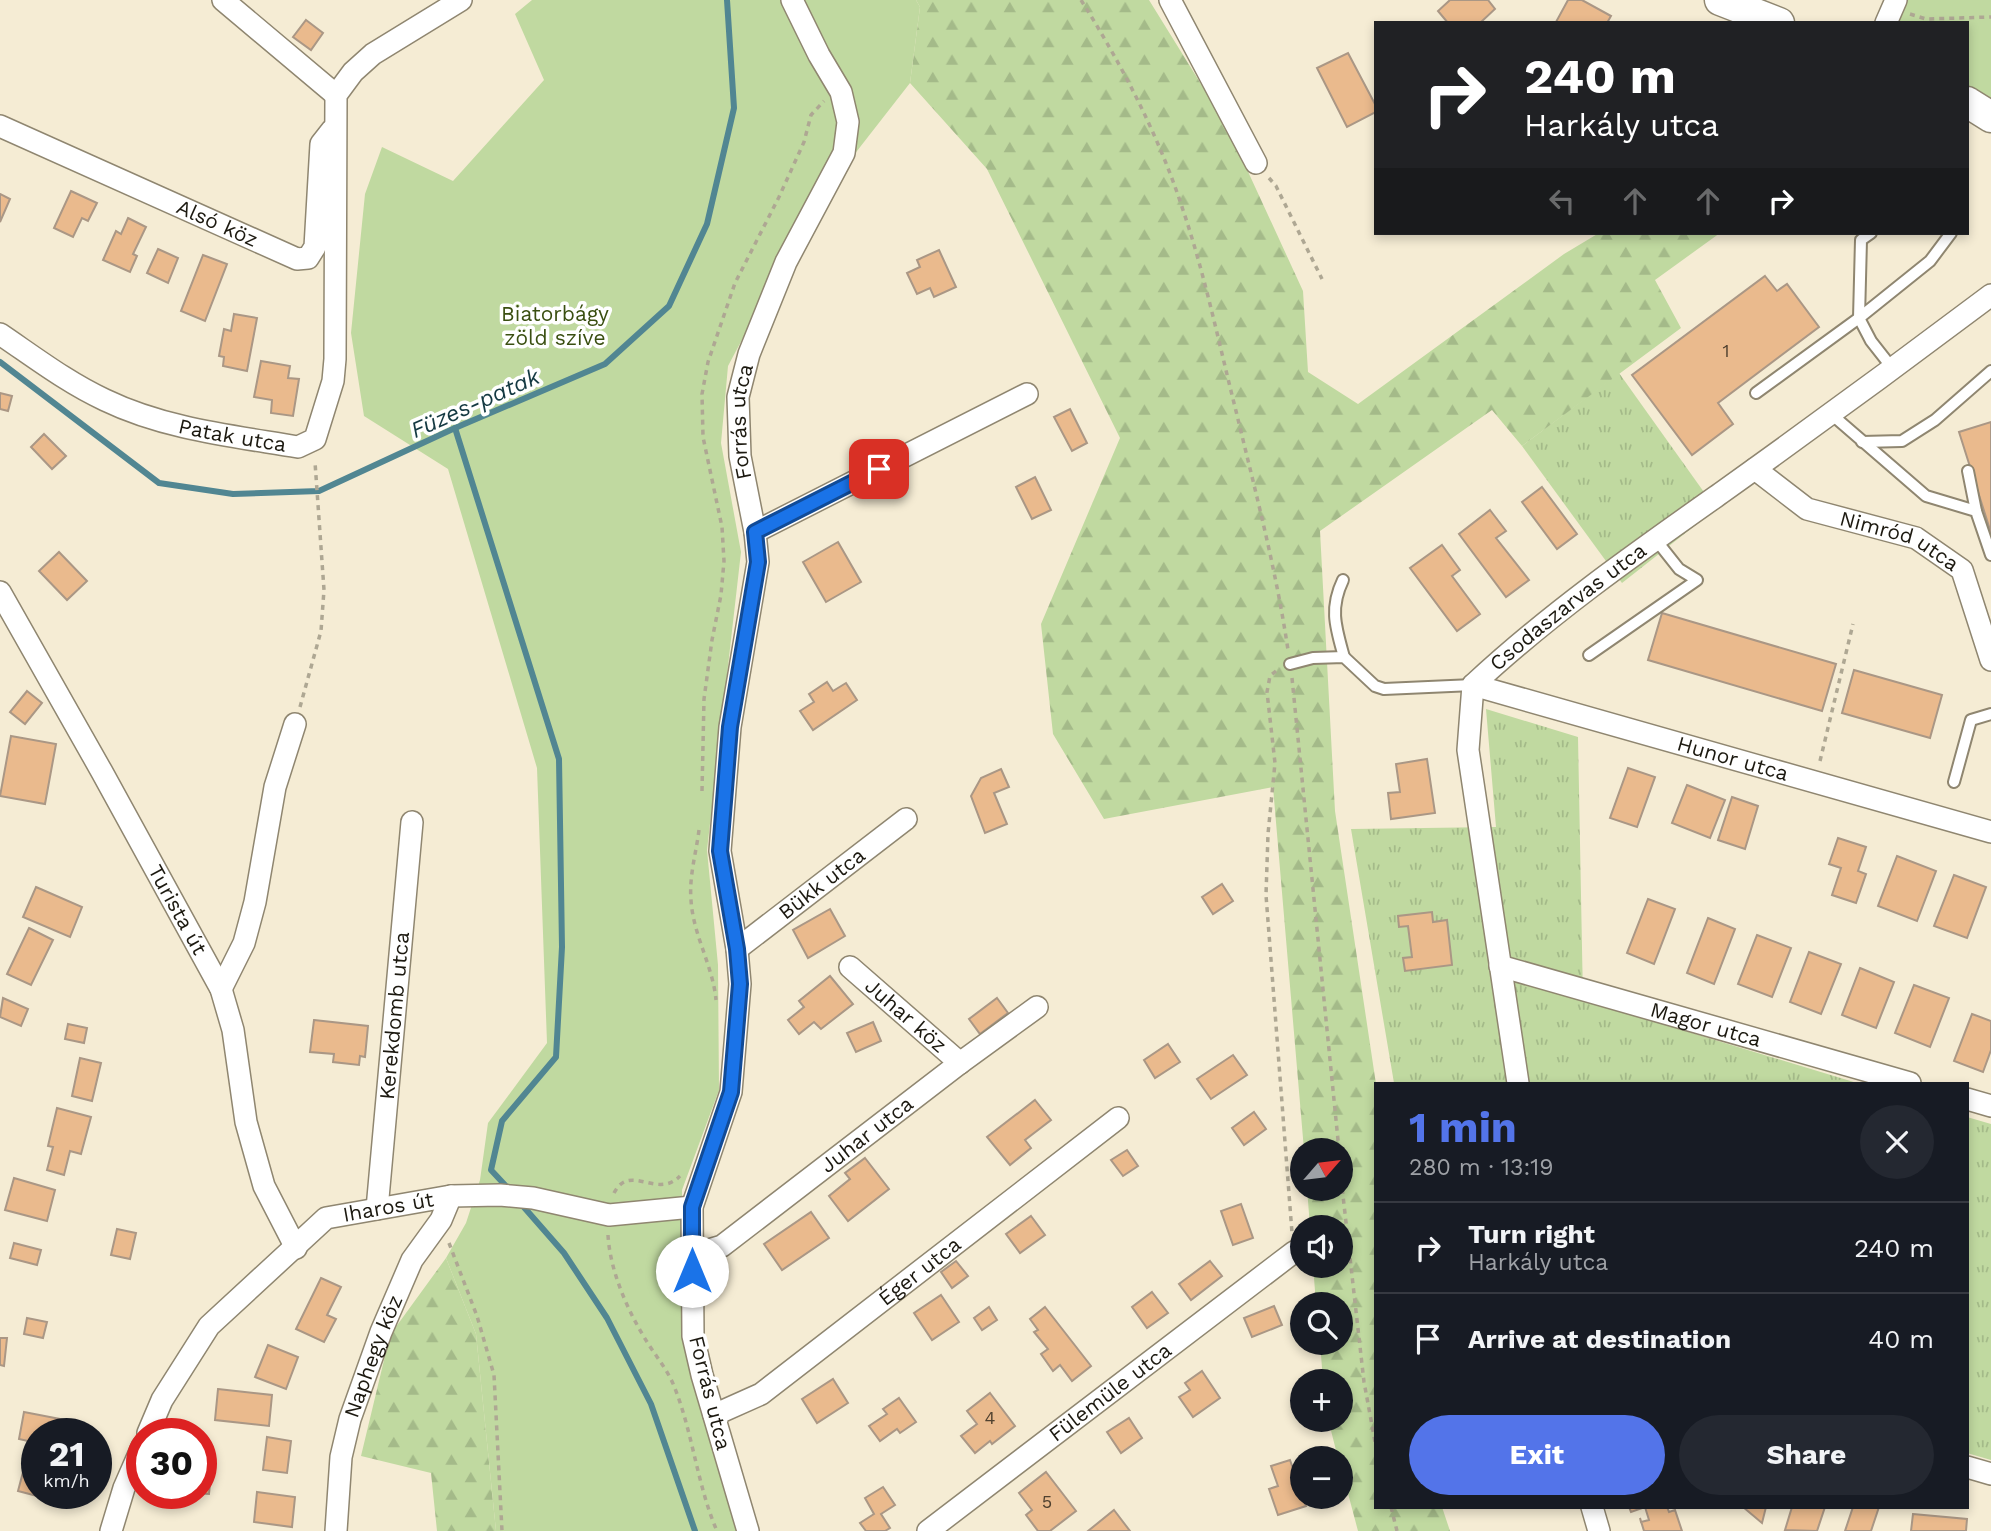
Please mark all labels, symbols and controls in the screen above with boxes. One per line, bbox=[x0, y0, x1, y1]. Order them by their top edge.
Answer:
text: 240 m bbox=[1524, 47, 1676, 105]
icon: right bbox=[1409, 49, 1500, 140]
text: Harkály utca bbox=[1524, 106, 1719, 144]
icon: left bbox=[1543, 182, 1581, 220]
icon: ahead bbox=[1616, 182, 1654, 220]
icon: ahead bbox=[1689, 182, 1727, 220]
icon: right bbox=[1762, 182, 1800, 220]
street label: Alsó köz bbox=[173, 194, 262, 252]
park label: Biatorbágy zöld szíve bbox=[501, 301, 609, 350]
house number: 1 bbox=[1722, 340, 1730, 361]
street label: Forrás utca bbox=[725, 361, 758, 482]
water label: Füzes-patak bbox=[406, 362, 545, 444]
street label: Patak utca bbox=[176, 413, 288, 457]
pin bbox=[849, 439, 909, 499]
icon: arrive bbox=[860, 450, 898, 488]
street label: Nimród utca bbox=[1837, 505, 1964, 576]
street label: Csodaszarvas utca bbox=[1484, 537, 1651, 676]
street label: Hunor utca bbox=[1674, 731, 1791, 786]
street label: Bükk utca bbox=[773, 842, 870, 925]
street label: Turista út bbox=[143, 860, 213, 959]
street label: Kerekdomb utca bbox=[374, 931, 414, 1101]
street label: Juhar köz bbox=[860, 973, 952, 1058]
street label: Magor utca bbox=[1648, 997, 1764, 1052]
street label: Juhar utca bbox=[815, 1091, 918, 1178]
text: 1 min bbox=[1409, 1103, 1517, 1152]
button: close bbox=[1860, 1105, 1934, 1179]
north arrow bbox=[1290, 1138, 1353, 1200]
map controls bbox=[1290, 1138, 1353, 1509]
text: 280 m · 13:19 bbox=[1409, 1154, 1553, 1181]
street label: Iharos út bbox=[341, 1186, 436, 1227]
button: sound bbox=[1290, 1215, 1353, 1278]
text: Turn right bbox=[1468, 1219, 1595, 1249]
icon: right bbox=[1409, 1229, 1447, 1267]
street label: Éger utca bbox=[873, 1231, 966, 1311]
text: 240 m bbox=[1854, 1233, 1934, 1263]
position arrow bbox=[655, 1234, 729, 1308]
text: Harkály utca bbox=[1468, 1249, 1608, 1276]
street label: Naphegy köz bbox=[338, 1291, 407, 1421]
button: search bbox=[1290, 1292, 1353, 1355]
icon: arrive bbox=[1409, 1320, 1447, 1358]
text: Arrive at destination bbox=[1468, 1324, 1731, 1354]
text: 40 m bbox=[1868, 1324, 1934, 1354]
street label: Forrás utca bbox=[684, 1333, 737, 1453]
street label: Fülemüle utca bbox=[1044, 1337, 1176, 1446]
button: + bbox=[1290, 1369, 1353, 1432]
house number: 4 bbox=[985, 1407, 996, 1428]
button: Exit bbox=[1409, 1415, 1665, 1495]
button: Share bbox=[1679, 1415, 1934, 1495]
speed limit sign: 30 bbox=[126, 1418, 217, 1509]
text: 21 bbox=[49, 1433, 84, 1475]
button: − bbox=[1290, 1446, 1353, 1509]
text: km/h bbox=[43, 1470, 90, 1491]
house number: 5 bbox=[1042, 1491, 1052, 1512]

